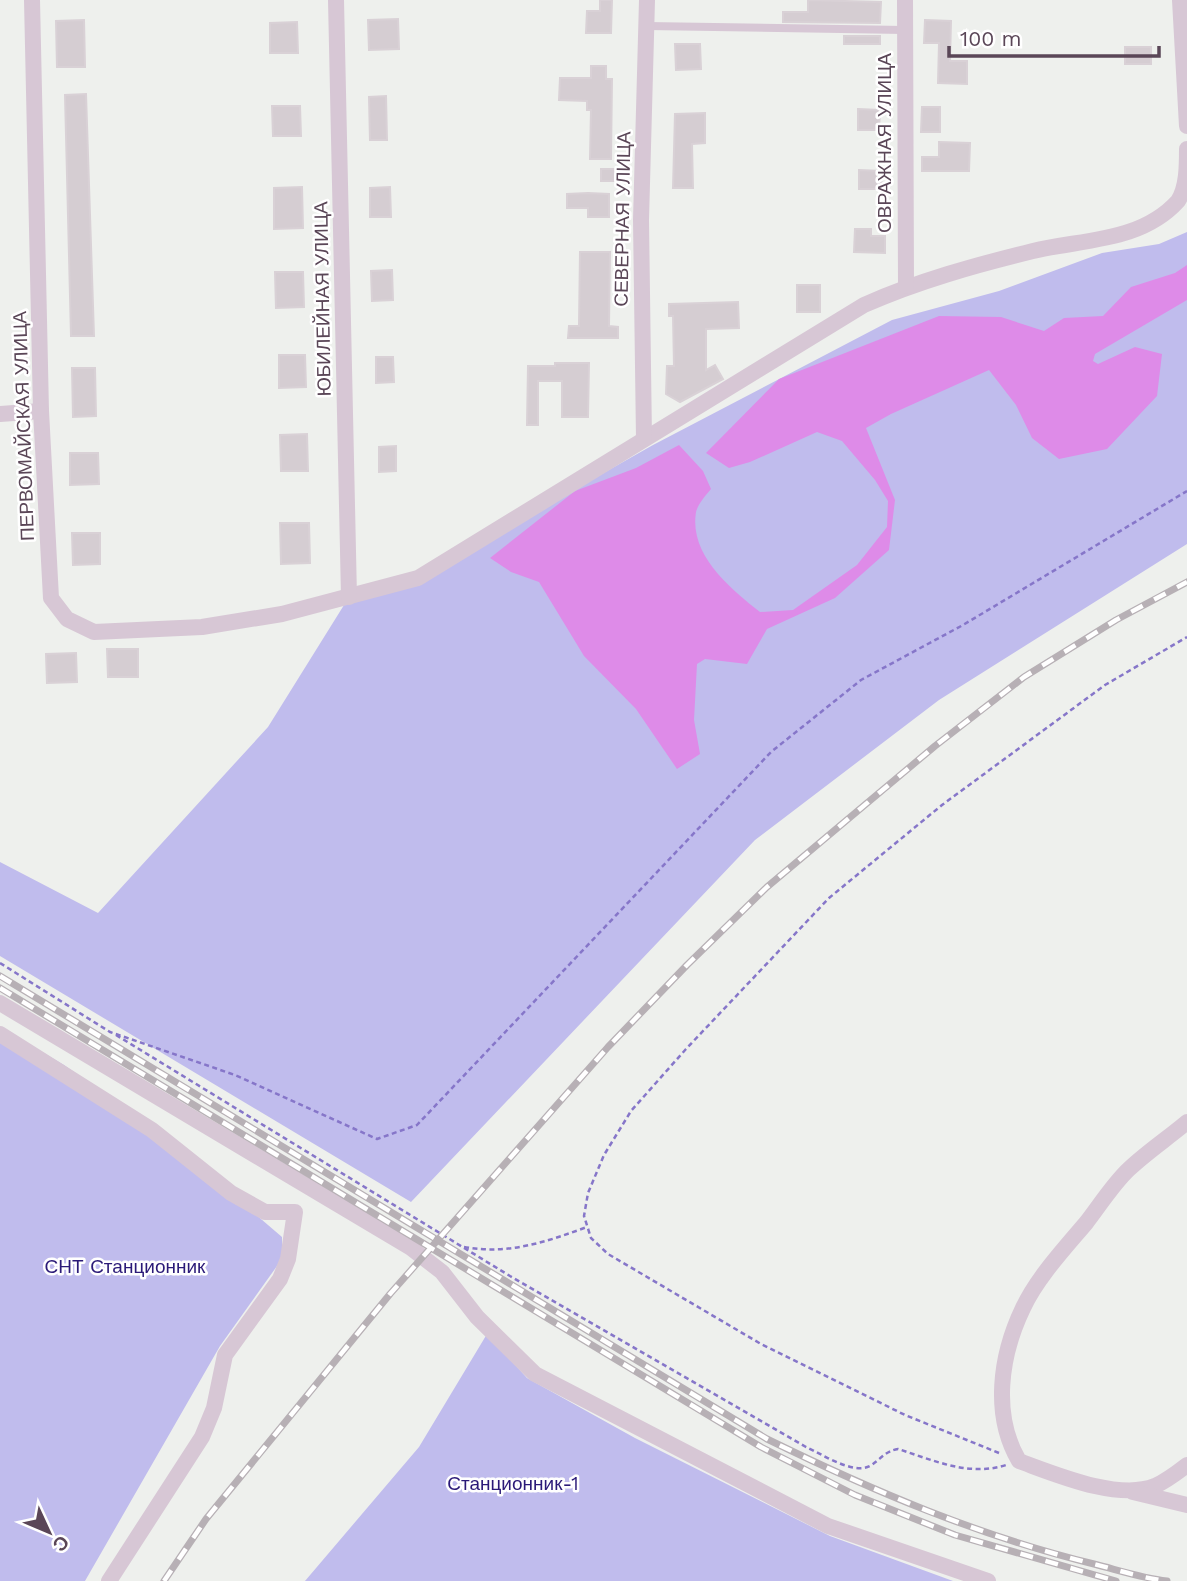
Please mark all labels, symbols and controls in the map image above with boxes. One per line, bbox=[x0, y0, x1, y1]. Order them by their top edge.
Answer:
scale bar bbox=[949, 14, 1159, 58]
text: 100 m bbox=[960, 26, 1022, 51]
street label: ОВРАЖНАЯ УЛИЦА bbox=[873, 53, 896, 233]
street label: СЕВЕРНАЯ УЛИЦА bbox=[609, 131, 636, 307]
street label: ЮБИЛЕЙНАЯ УЛИЦА bbox=[309, 201, 336, 397]
street label: ПЕРВОМАЙСКАЯ УЛИЦА bbox=[8, 310, 39, 541]
park label: СНТ Станционник bbox=[45, 1255, 206, 1278]
park label: Станционник-1 bbox=[447, 1472, 579, 1495]
north arrow bbox=[14, 1497, 84, 1567]
text: С bbox=[48, 1531, 74, 1557]

